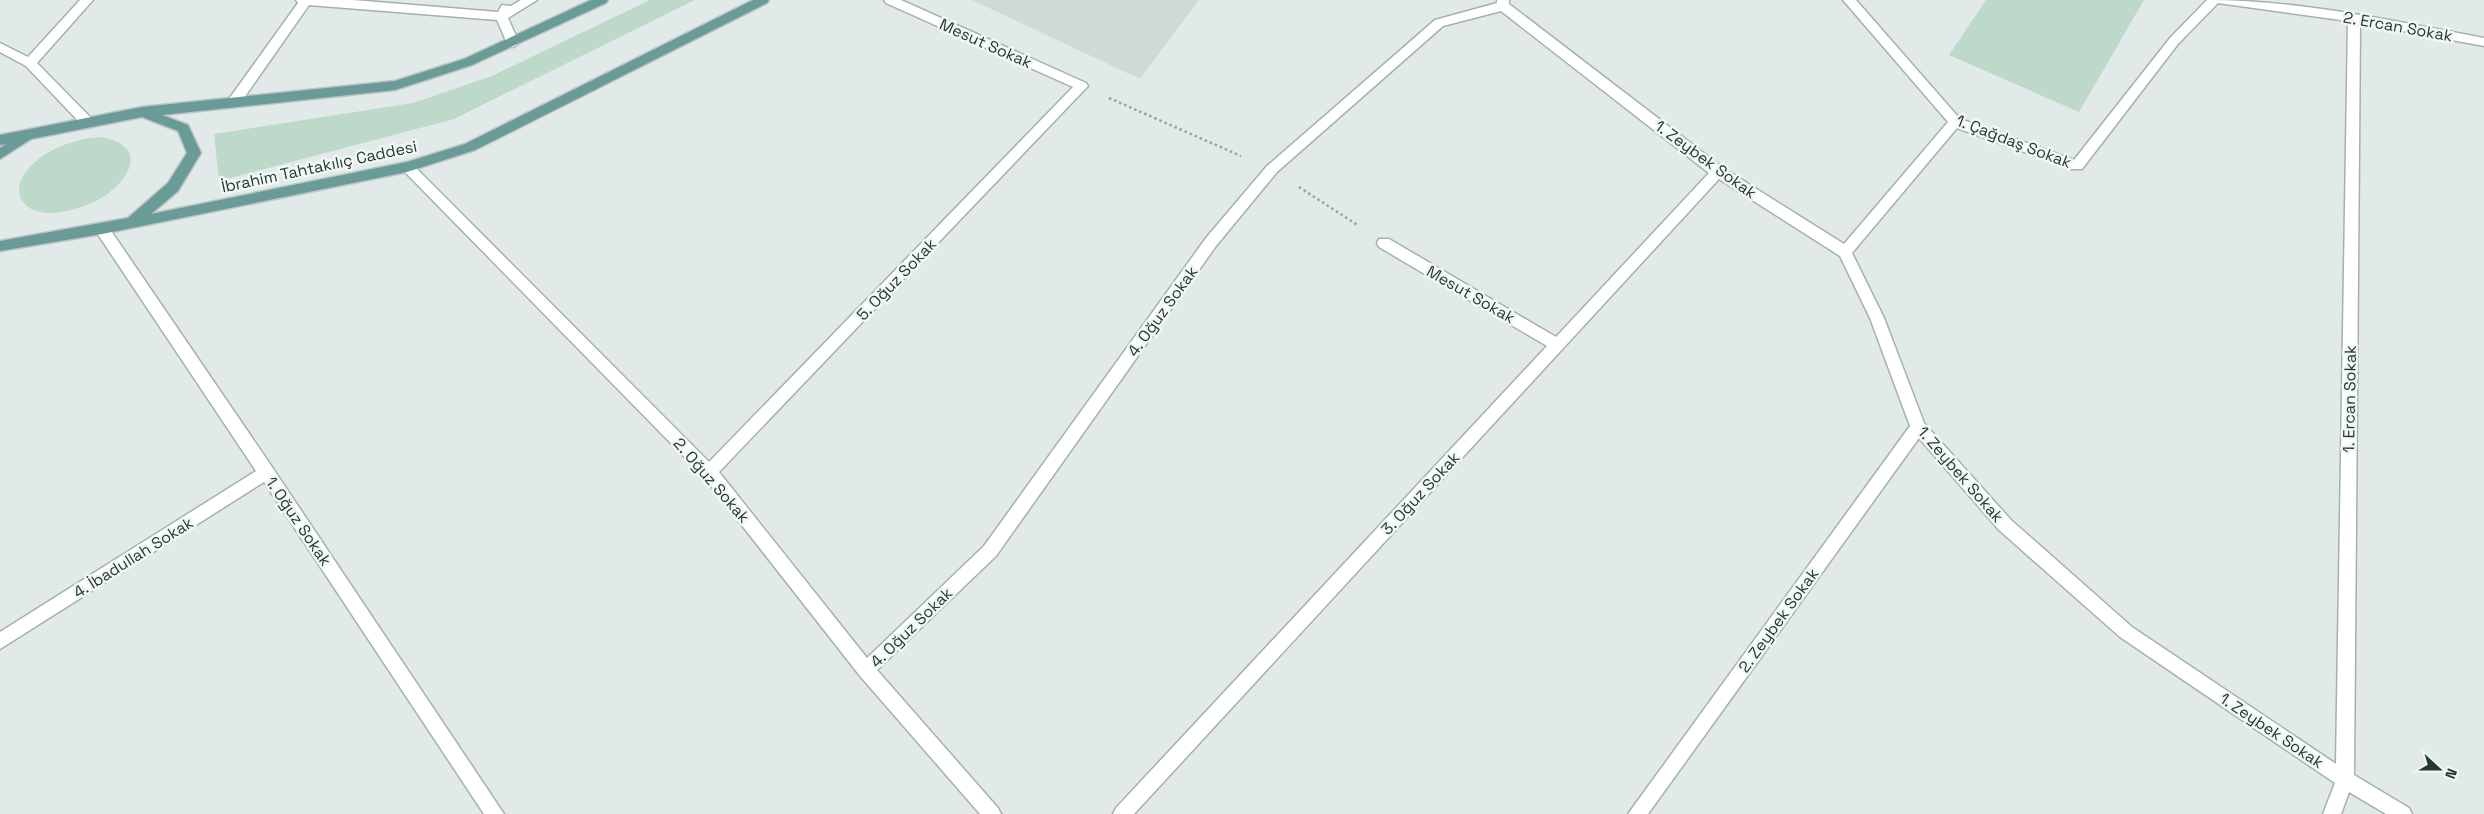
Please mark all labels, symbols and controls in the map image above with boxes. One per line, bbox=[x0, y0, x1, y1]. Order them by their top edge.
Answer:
street label: 2. Ercan Sokak bbox=[2342, 7, 2455, 47]
street label: Mesut Sokak bbox=[936, 14, 1036, 73]
street label: 1. Çağdaş Sokak bbox=[1953, 110, 2075, 173]
street label: 1. Zeybek Sokak bbox=[1651, 115, 1761, 204]
street label: İbrahim Tahtakılıç Caddesi bbox=[219, 135, 419, 197]
street label: 5. Oğuz Sokak bbox=[852, 234, 941, 325]
street label: Mesut Sokak bbox=[1423, 261, 1519, 328]
street label: 4. Oğuz Sokak bbox=[1123, 262, 1203, 361]
street label: 1. Ercan Sokak bbox=[2338, 345, 2361, 453]
street label: 1. Zeybek Sokak bbox=[1913, 422, 2008, 527]
street label: 2. Oğuz Sokak bbox=[669, 433, 755, 528]
street label: 3. Oğuz Sokak bbox=[1376, 447, 1465, 539]
street label: 1. Oğuz Sokak bbox=[261, 473, 336, 570]
street label: 4. İbadullah Sokak bbox=[69, 512, 198, 603]
street label: 2. Zeybek Sokak bbox=[1733, 564, 1824, 677]
street label: 4. Oğuz Sokak bbox=[866, 582, 957, 672]
street label: 1. Zeybek Sokak bbox=[2216, 688, 2328, 773]
north arrow bbox=[2414, 744, 2464, 794]
text: N bbox=[2441, 766, 2461, 781]

